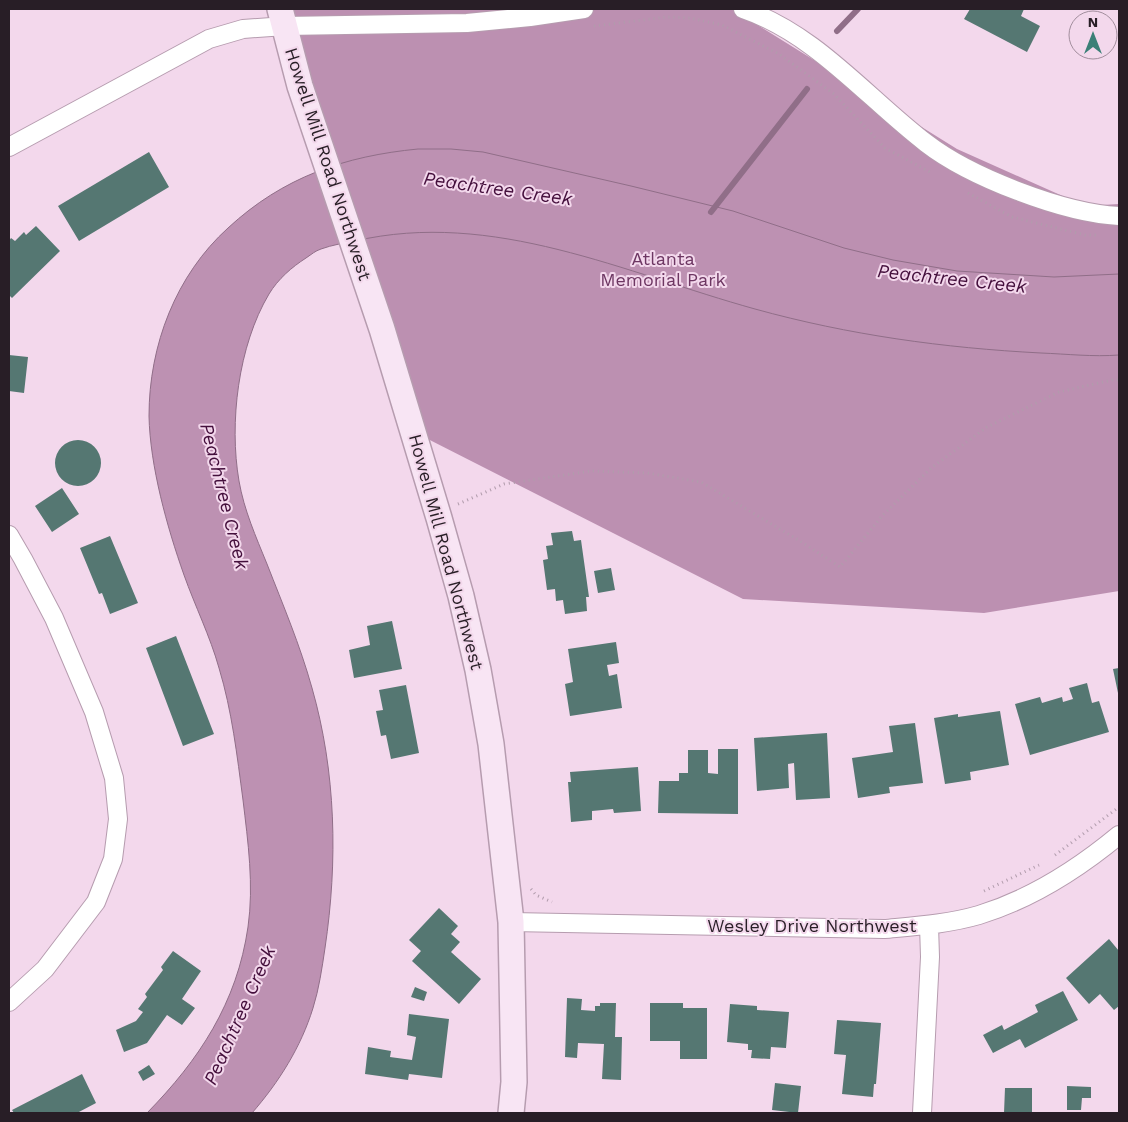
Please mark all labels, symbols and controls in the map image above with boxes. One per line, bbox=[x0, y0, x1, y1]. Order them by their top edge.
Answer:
north arrow bbox=[1068, 10, 1118, 60]
text: N bbox=[1088, 14, 1098, 30]
street label: Howell Mill Road Northwest bbox=[281, 45, 376, 283]
water label: Peachtree Creek bbox=[422, 167, 574, 210]
park label: Atlanta Memorial Park bbox=[600, 248, 726, 290]
water label: Peachtree Creek bbox=[876, 259, 1028, 298]
water label: Peachtree Creek bbox=[195, 421, 254, 572]
street label: Howell Mill Road Northwest bbox=[405, 432, 488, 673]
street label: Wesley Drive Northwest bbox=[707, 915, 917, 936]
water label: Peachtree Creek bbox=[198, 941, 281, 1088]

